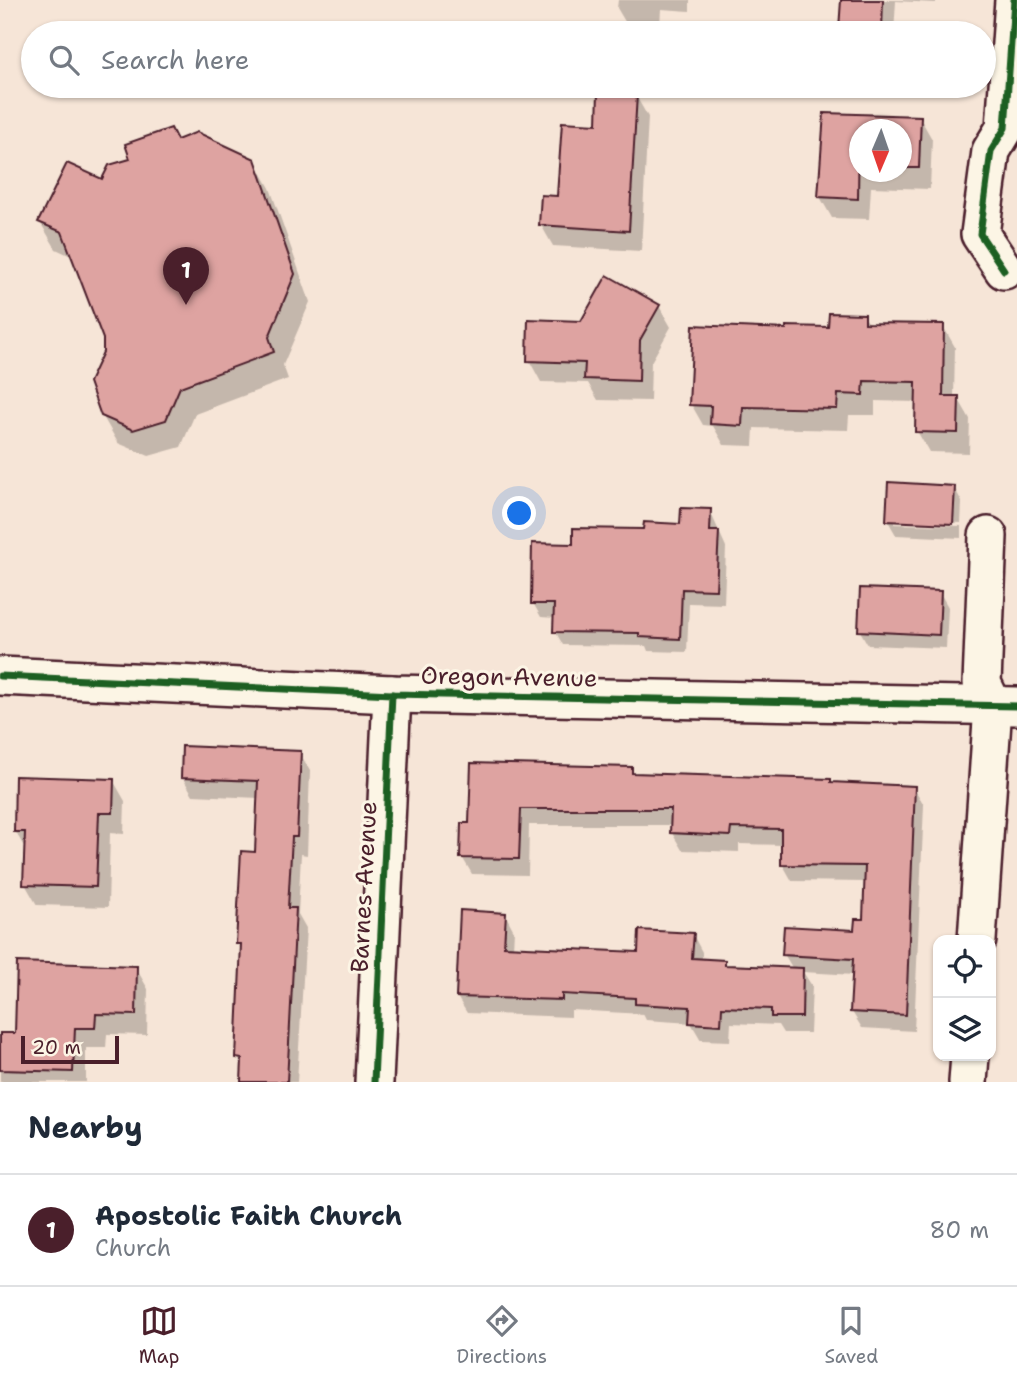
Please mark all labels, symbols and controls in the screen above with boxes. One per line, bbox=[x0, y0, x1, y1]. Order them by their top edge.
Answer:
search box bbox=[21, 21, 996, 98]
icon: search bbox=[45, 41, 83, 79]
text: Search here bbox=[101, 42, 250, 77]
north arrow bbox=[849, 119, 912, 182]
pin: 1 bbox=[163, 247, 209, 305]
your location bbox=[502, 496, 536, 530]
street label: Oregon Avenue bbox=[420, 659, 598, 695]
street label: Barnes Avenue bbox=[344, 801, 384, 973]
map controls bbox=[933, 935, 996, 1061]
button: locate bbox=[933, 935, 996, 998]
button: layers bbox=[933, 998, 996, 1061]
scale bar bbox=[21, 1033, 119, 1065]
text: 20 m bbox=[32, 1035, 81, 1060]
text: Nearby bbox=[28, 1107, 143, 1148]
text: Apostolic Faith Church bbox=[95, 1198, 402, 1233]
text: 1 bbox=[46, 1215, 56, 1245]
text: 80 m bbox=[930, 1215, 989, 1245]
text: Church bbox=[95, 1233, 171, 1263]
tab: Map bbox=[139, 1302, 179, 1369]
tab: Directions bbox=[457, 1302, 547, 1369]
tab: Saved bbox=[824, 1302, 878, 1369]

